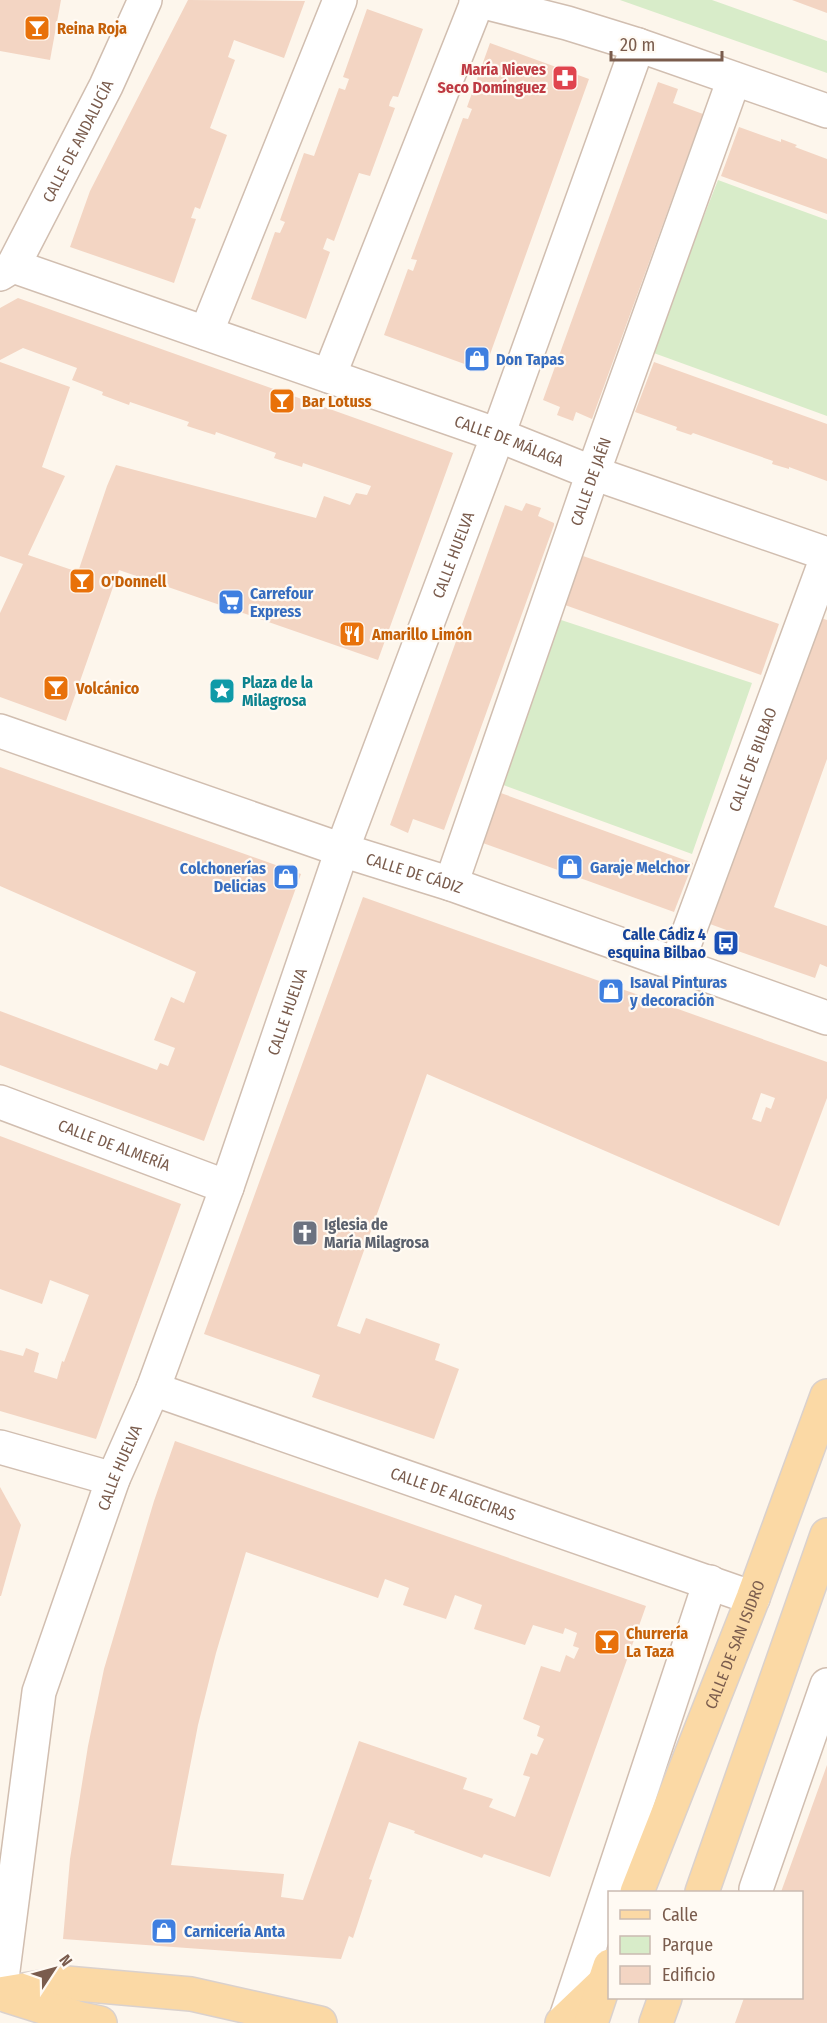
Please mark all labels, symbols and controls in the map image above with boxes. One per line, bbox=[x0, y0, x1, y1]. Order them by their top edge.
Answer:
bar icon: Reina Roja bbox=[22, 13, 52, 43]
place label: Reina Roja bbox=[57, 19, 127, 38]
scale bar bbox=[611, 24, 722, 62]
text: 20 m bbox=[620, 34, 655, 56]
place label: María Nieves Seco Domínguez bbox=[438, 60, 546, 97]
pharmacy icon: María Nieves Seco Domínguez bbox=[550, 63, 580, 93]
street label: CALLE DE ANDALUCÍA bbox=[38, 76, 117, 205]
shop icon: Don Tapas bbox=[462, 344, 492, 374]
place label: Don Tapas bbox=[496, 350, 564, 369]
bar icon: Bar Lotuss bbox=[267, 386, 297, 416]
place label: Bar Lotuss bbox=[302, 392, 372, 411]
street label: CALLE DE MÁLAGA bbox=[452, 411, 567, 470]
street label: CALLE DE JAÉN bbox=[566, 435, 615, 528]
street label: CALLE HUELVA bbox=[428, 508, 478, 601]
bar icon: O'Donnell bbox=[67, 566, 97, 596]
place label: O'Donnell bbox=[101, 572, 167, 591]
place label: Carrefour Express bbox=[250, 584, 314, 621]
supermarket icon: Carrefour Express bbox=[216, 587, 246, 617]
restaurant icon: Amarillo Limón bbox=[337, 619, 367, 649]
place label: Amarillo Limón bbox=[371, 625, 472, 644]
bar icon: Volcánico bbox=[41, 673, 71, 703]
place label: Plaza de la Milagrosa bbox=[242, 673, 313, 710]
place icon: Plaza de la Milagrosa bbox=[207, 676, 237, 706]
place label: Volcánico bbox=[75, 679, 140, 698]
street label: CALLE DE BILBAO bbox=[725, 705, 780, 814]
street label: CALLE DE CÁDIZ bbox=[364, 849, 465, 897]
shop icon: Garaje Melchor bbox=[555, 852, 585, 882]
place label: Garaje Melchor bbox=[590, 858, 690, 877]
place label: Colchonerías Delicias bbox=[180, 859, 266, 896]
shop icon: Colchonerías Delicias bbox=[271, 862, 301, 892]
place label: Calle Cádiz 4 esquina Bilbao bbox=[608, 925, 706, 962]
bus stop icon: Calle Cádiz 4 esquina Bilbao bbox=[711, 928, 741, 958]
street label: CALLE HUELVA bbox=[263, 965, 311, 1058]
place label: Isaval Pinturas y decoración bbox=[629, 973, 727, 1010]
shop icon: Isaval Pinturas y decoración bbox=[596, 976, 626, 1006]
street label: CALLE DE ALMERÍA bbox=[56, 1115, 173, 1175]
place label: Iglesia de María Milagrosa bbox=[324, 1215, 429, 1252]
church icon: Iglesia de María Milagrosa bbox=[290, 1218, 320, 1248]
street label: CALLE HUELVA bbox=[93, 1421, 146, 1513]
street label: CALLE DE ALGECIRAS bbox=[388, 1463, 518, 1524]
street label: CALLE DE SAN ISIDRO bbox=[701, 1578, 768, 1712]
place label: Churrería La Taza bbox=[626, 1624, 688, 1661]
bar icon: Churrería La Taza bbox=[592, 1627, 622, 1657]
legend bbox=[608, 1891, 803, 1999]
text: Calle bbox=[662, 1904, 698, 1926]
shop icon: Carnicería Anta bbox=[149, 1916, 179, 1946]
place label: Carnicería Anta bbox=[184, 1922, 285, 1941]
text: Parque bbox=[662, 1934, 713, 1956]
north arrow bbox=[24, 1939, 84, 1999]
text: N bbox=[55, 1951, 76, 1970]
text: Edificio bbox=[662, 1964, 715, 1986]

